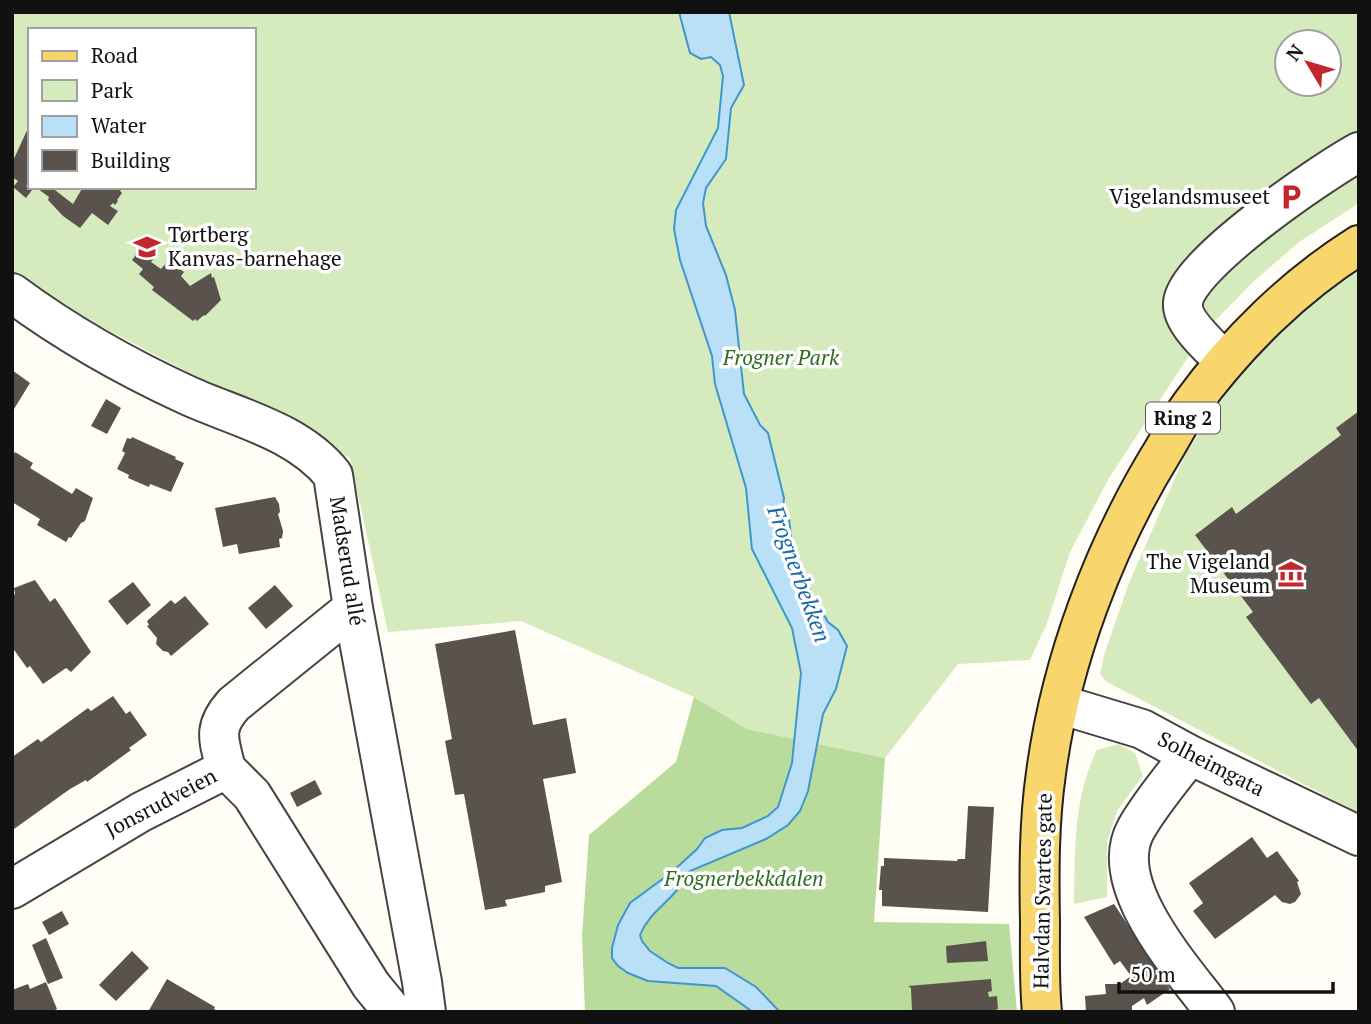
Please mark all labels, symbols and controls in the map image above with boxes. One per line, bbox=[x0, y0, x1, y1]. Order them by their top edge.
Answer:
legend bbox=[28, 28, 256, 189]
north arrow bbox=[1273, 28, 1343, 98]
text: N bbox=[1280, 38, 1309, 66]
text: Road bbox=[91, 41, 138, 69]
text: Park bbox=[91, 76, 133, 104]
text: Water bbox=[91, 111, 146, 139]
text: Building bbox=[91, 146, 171, 174]
place label: Vigelandsmuseet bbox=[1109, 182, 1270, 210]
parking icon: Vigelandsmuseet bbox=[1276, 182, 1306, 212]
place label: Tørtberg Kanvas-barnehage bbox=[168, 220, 342, 272]
school or university icon: Tørtberg Kanvas-barnehage bbox=[132, 232, 162, 262]
park label: Frogner Park bbox=[722, 343, 840, 371]
road number: Ring 2 bbox=[1146, 402, 1220, 434]
street label: Madserud allé bbox=[324, 494, 372, 628]
water label: Frognerbekken bbox=[760, 500, 839, 647]
place label: The Vigeland Museum bbox=[1146, 547, 1270, 599]
museum icon: The Vigeland Museum bbox=[1276, 559, 1306, 589]
street label: Solheimgata bbox=[1153, 724, 1270, 802]
street label: Jonsrudveien bbox=[100, 761, 222, 843]
street label: Halvdan Svartes gate bbox=[1026, 793, 1058, 989]
park label: Frognerbekkdalen bbox=[663, 864, 824, 892]
scale bar bbox=[1119, 950, 1332, 994]
text: 50 m bbox=[1130, 960, 1176, 988]

